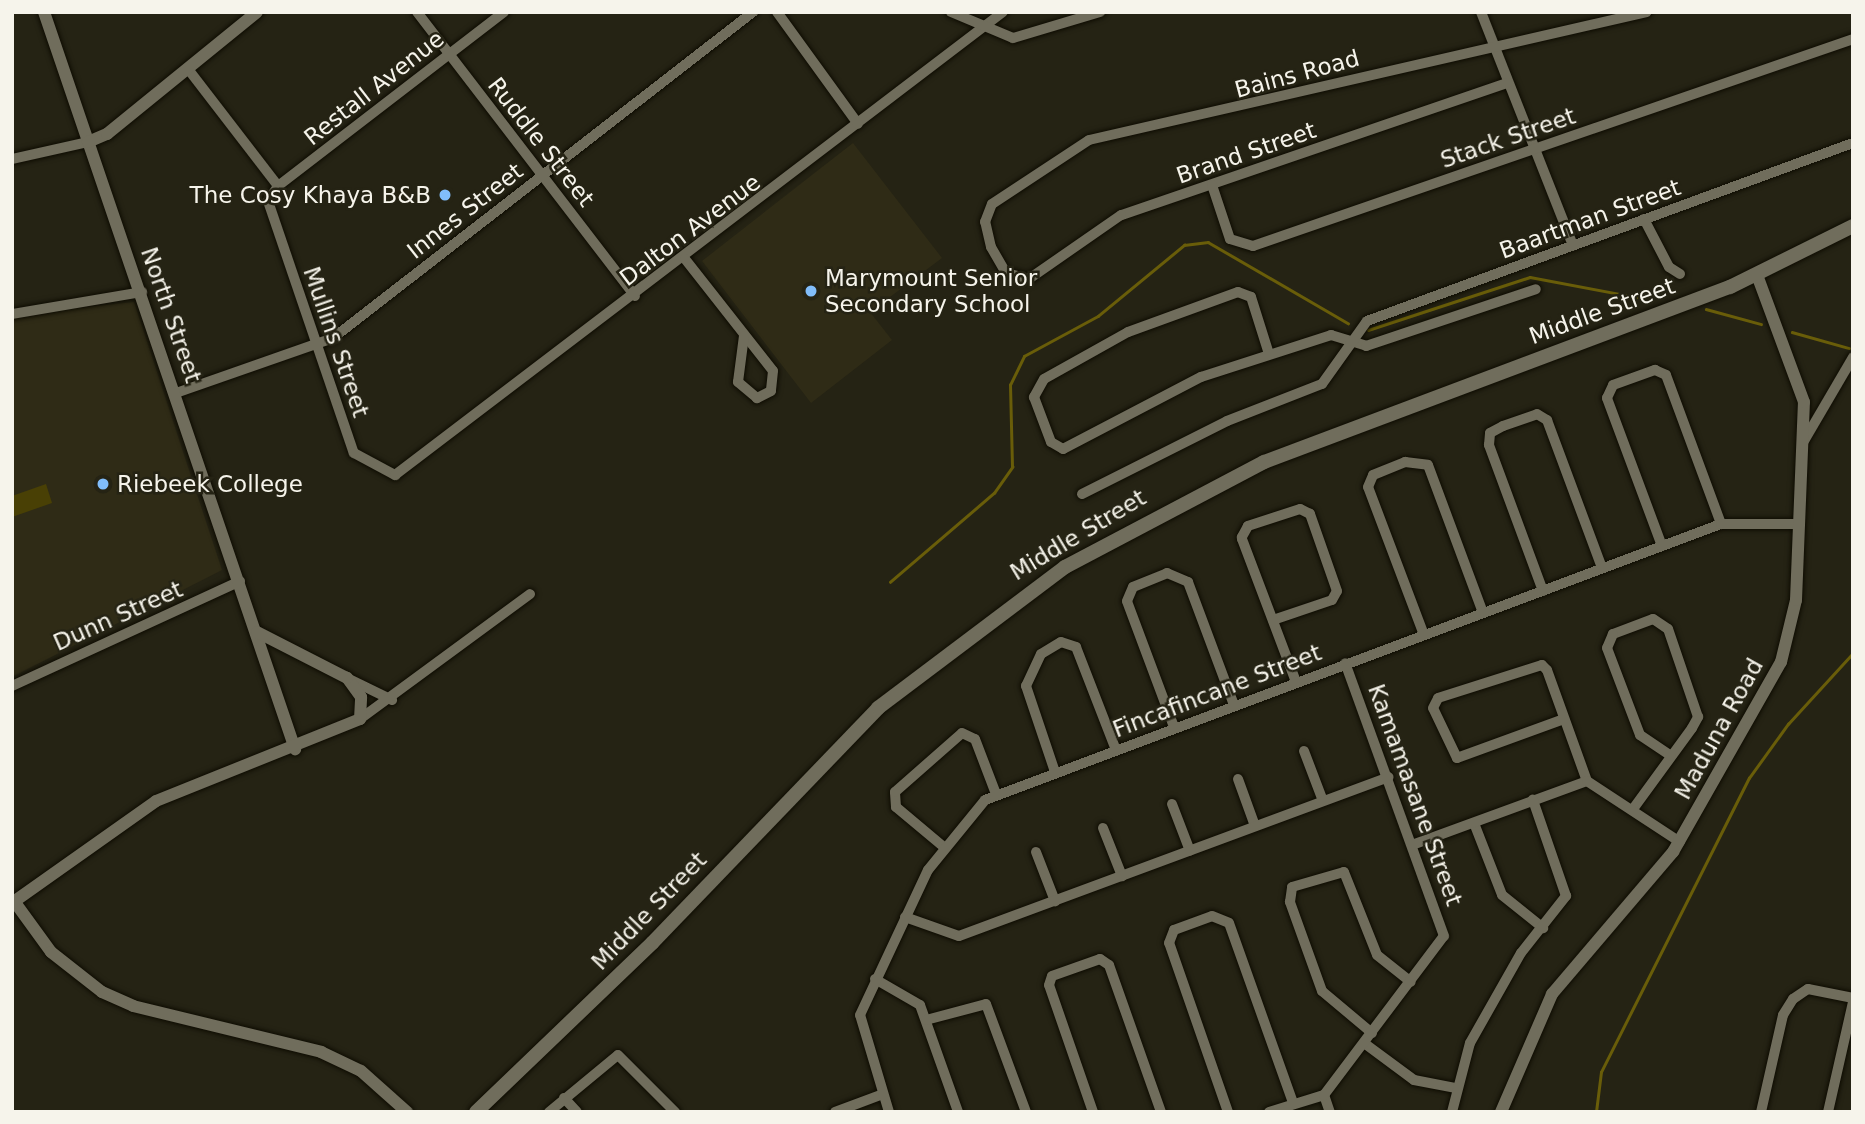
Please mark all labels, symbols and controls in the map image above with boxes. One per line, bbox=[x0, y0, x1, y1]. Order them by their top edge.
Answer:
street label: Restall Avenue bbox=[299, 25, 449, 151]
street label: Bains Road bbox=[1232, 44, 1362, 104]
street label: Ruddle Street bbox=[482, 72, 600, 212]
street label: Stack Street bbox=[1437, 102, 1579, 174]
street label: Brand Street bbox=[1173, 116, 1319, 190]
street label: Innes Street bbox=[402, 157, 528, 265]
street label: Dalton Avenue bbox=[614, 168, 766, 292]
street label: Baartman Street bbox=[1496, 173, 1684, 265]
place label: The Cosy Khaya B&B bbox=[190, 181, 431, 209]
marker: The Cosy Khaya B&B bbox=[437, 187, 453, 203]
street label: North Street bbox=[135, 244, 207, 386]
street label: Mullins Street bbox=[297, 263, 375, 421]
place label: Marymount Senior Secondary School bbox=[825, 264, 1037, 318]
street label: Middle Street bbox=[1525, 272, 1679, 350]
marker: Marymount Senior Secondary School bbox=[803, 283, 819, 299]
place label: Riebeek College bbox=[117, 470, 303, 498]
marker: Riebeek College bbox=[95, 476, 111, 492]
street label: Middle Street bbox=[1005, 484, 1151, 586]
street label: Dunn Street bbox=[49, 575, 187, 657]
street label: Fincafincane Street bbox=[1109, 639, 1325, 743]
street label: Maduna Road bbox=[1669, 654, 1769, 804]
street label: Kamamasane Street bbox=[1362, 680, 1468, 910]
street label: Middle Street bbox=[586, 846, 712, 976]

